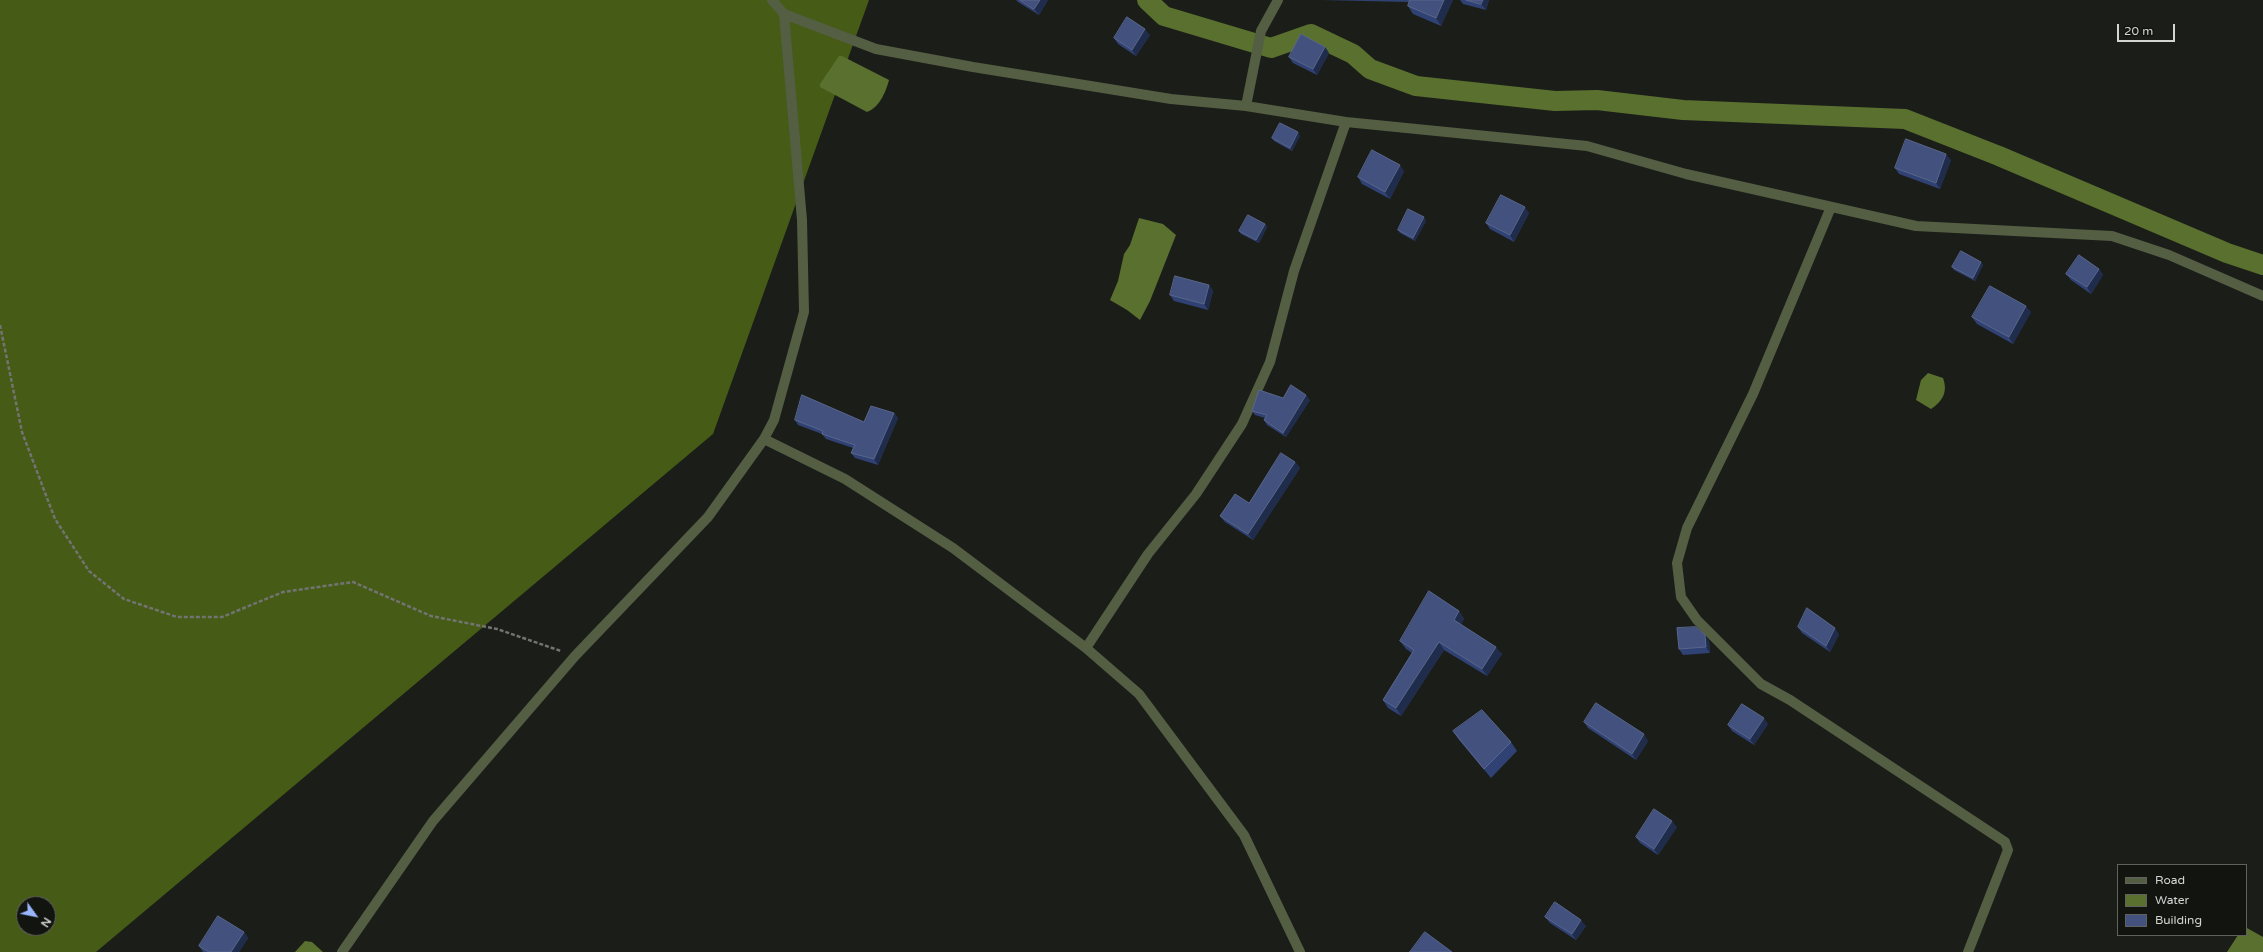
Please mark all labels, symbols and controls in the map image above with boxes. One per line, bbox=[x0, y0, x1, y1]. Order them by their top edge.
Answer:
scale bar bbox=[2119, 16, 2177, 42]
text: 20 m bbox=[2124, 24, 2153, 38]
legend bbox=[2117, 864, 2247, 936]
text: Road bbox=[2155, 873, 2185, 887]
text: Water bbox=[2155, 893, 2189, 907]
north arrow bbox=[16, 896, 56, 936]
text: Building bbox=[2155, 913, 2202, 927]
text: N bbox=[38, 915, 54, 930]

